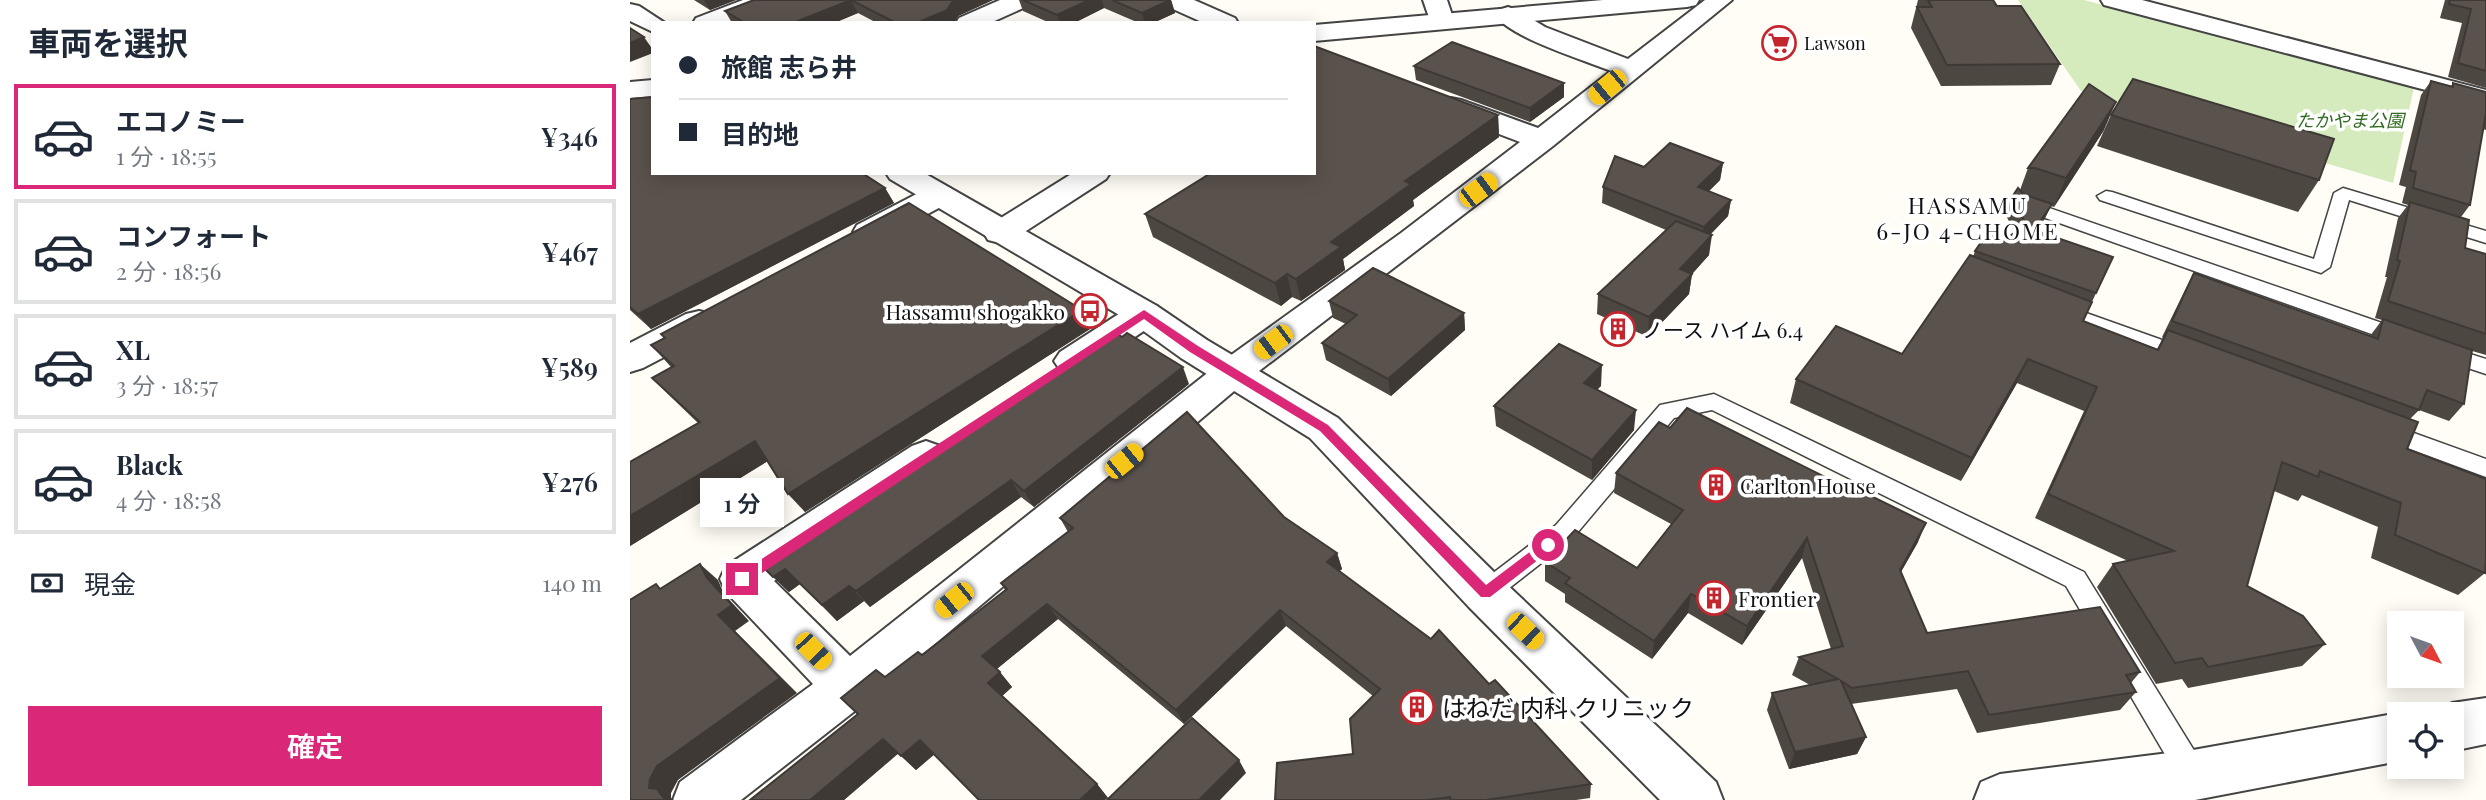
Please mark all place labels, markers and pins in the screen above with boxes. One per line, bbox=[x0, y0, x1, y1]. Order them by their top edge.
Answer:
supermarket icon: Lawson bbox=[1760, 24, 1798, 62]
place label: Lawson bbox=[1804, 31, 1866, 55]
bus stop icon: Hassamu shogakko bbox=[1071, 292, 1109, 330]
place label: Hassamu shogakko bbox=[885, 297, 1065, 325]
building icon: ノース ハイム 6.4 bbox=[1599, 310, 1637, 348]
place label: ノース ハイム 6.4 bbox=[1642, 315, 1803, 343]
building icon: Carlton House bbox=[1697, 466, 1735, 504]
place label: Carlton House bbox=[1740, 471, 1876, 499]
building icon: Frontier bbox=[1695, 579, 1733, 617]
place label: Frontier bbox=[1738, 584, 1817, 612]
building icon: はねだ 内科 クリニック bbox=[1398, 688, 1436, 726]
place label: はねだ 内科 クリニック bbox=[1442, 691, 1694, 723]

